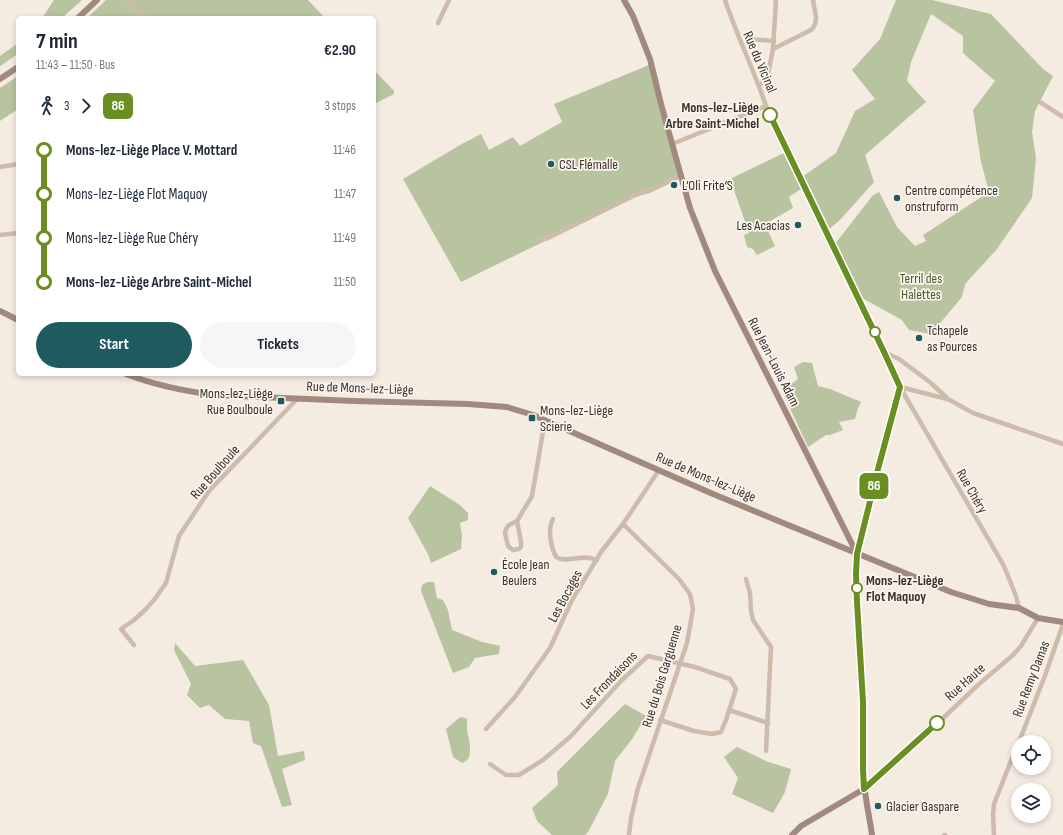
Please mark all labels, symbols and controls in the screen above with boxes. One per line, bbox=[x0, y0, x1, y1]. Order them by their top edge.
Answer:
text: 7 min bbox=[36, 28, 78, 55]
street label: Rue du Vicinal bbox=[739, 29, 781, 95]
text: €2.90 bbox=[324, 41, 356, 60]
text: 11:43 – 11:50 · Bus bbox=[36, 57, 115, 73]
icon: walk bbox=[36, 95, 58, 117]
icon: forward bbox=[75, 95, 97, 117]
text: 86 bbox=[111, 97, 125, 114]
text: 3 bbox=[64, 98, 69, 114]
text: 3 stops bbox=[325, 98, 356, 114]
place label: Mons-lez-Liège Arbre Saint-Michel bbox=[665, 99, 759, 132]
marker: Mons-lez-Liège Arbre Saint-Michel bbox=[762, 107, 778, 123]
text: Mons-lez-Liège Place V. Mottard bbox=[66, 141, 237, 160]
text: 11:46 bbox=[333, 142, 356, 158]
place label: CSL Flémalle bbox=[559, 156, 618, 173]
marker: CSL Flémalle bbox=[546, 159, 556, 169]
place label: L’Oli Frite’S bbox=[682, 177, 733, 194]
marker: L’Oli Frite’S bbox=[669, 180, 679, 190]
place label: Centre compétence onstruform bbox=[905, 182, 998, 215]
text: Mons-lez-Liège Flot Maquoy bbox=[66, 185, 208, 204]
text: 11:47 bbox=[334, 186, 356, 202]
marker: Centre compétence onstruform bbox=[892, 193, 902, 203]
place label: Les Acacias bbox=[736, 217, 790, 234]
marker: Les Acacias bbox=[793, 220, 803, 230]
text: Mons-lez-Liège Rue Chéry bbox=[66, 229, 198, 248]
text: 11:49 bbox=[333, 230, 356, 246]
park label: Terril des Halettes bbox=[900, 270, 942, 303]
text: Mons-lez-Liège Arbre Saint-Michel bbox=[66, 273, 252, 292]
text: 11:50 bbox=[333, 274, 356, 290]
street label: Rue Jean-Louis Adam bbox=[744, 315, 804, 409]
button: Start bbox=[36, 322, 192, 368]
button: Tickets bbox=[200, 322, 356, 368]
place label: Tchapele as Pources bbox=[927, 322, 977, 355]
unlabelled marker bbox=[869, 326, 881, 338]
marker: Tchapele as Pources bbox=[914, 333, 924, 343]
street label: Rue de Mons-lez-Liège bbox=[306, 378, 414, 398]
place label: Mons-lez-Liège Rue Boulboule bbox=[200, 385, 273, 418]
marker: Mons-lez-Liège Rue Boulboule bbox=[276, 396, 286, 406]
place label: Mons-lez-Liège Scierie bbox=[540, 402, 613, 435]
marker: Mons-lez-Liège Scierie bbox=[527, 413, 537, 423]
street label: Rue Boulboule bbox=[187, 441, 243, 503]
street label: Rue de Mons-lez-Liège bbox=[653, 448, 759, 506]
street label: Rue Chéry bbox=[953, 466, 992, 517]
line badge: 86 bbox=[856, 473, 892, 499]
text: 86 bbox=[867, 477, 881, 494]
place label: École Jean Beulers bbox=[502, 556, 549, 589]
marker: École Jean Beulers bbox=[489, 567, 499, 577]
street label: Les Bocages bbox=[544, 567, 586, 625]
place label: Mons-lez-Liège Flot Maquoy bbox=[866, 572, 944, 605]
marker: Mons-lez-Liège Flot Maquoy bbox=[851, 582, 863, 594]
street label: Rue du Bois Garguenne bbox=[638, 623, 686, 729]
street label: Rue Remy Damas bbox=[1009, 638, 1053, 720]
street label: Les Frondaisons bbox=[577, 647, 641, 713]
street label: Rue Haute bbox=[941, 660, 989, 704]
unlabelled marker bbox=[929, 715, 945, 731]
map controls bbox=[1011, 735, 1051, 823]
button: locate bbox=[1011, 735, 1051, 775]
button: layers bbox=[1011, 783, 1051, 823]
place label: Glacier Gaspare bbox=[886, 798, 959, 815]
marker: Glacier Gaspare bbox=[873, 801, 883, 811]

